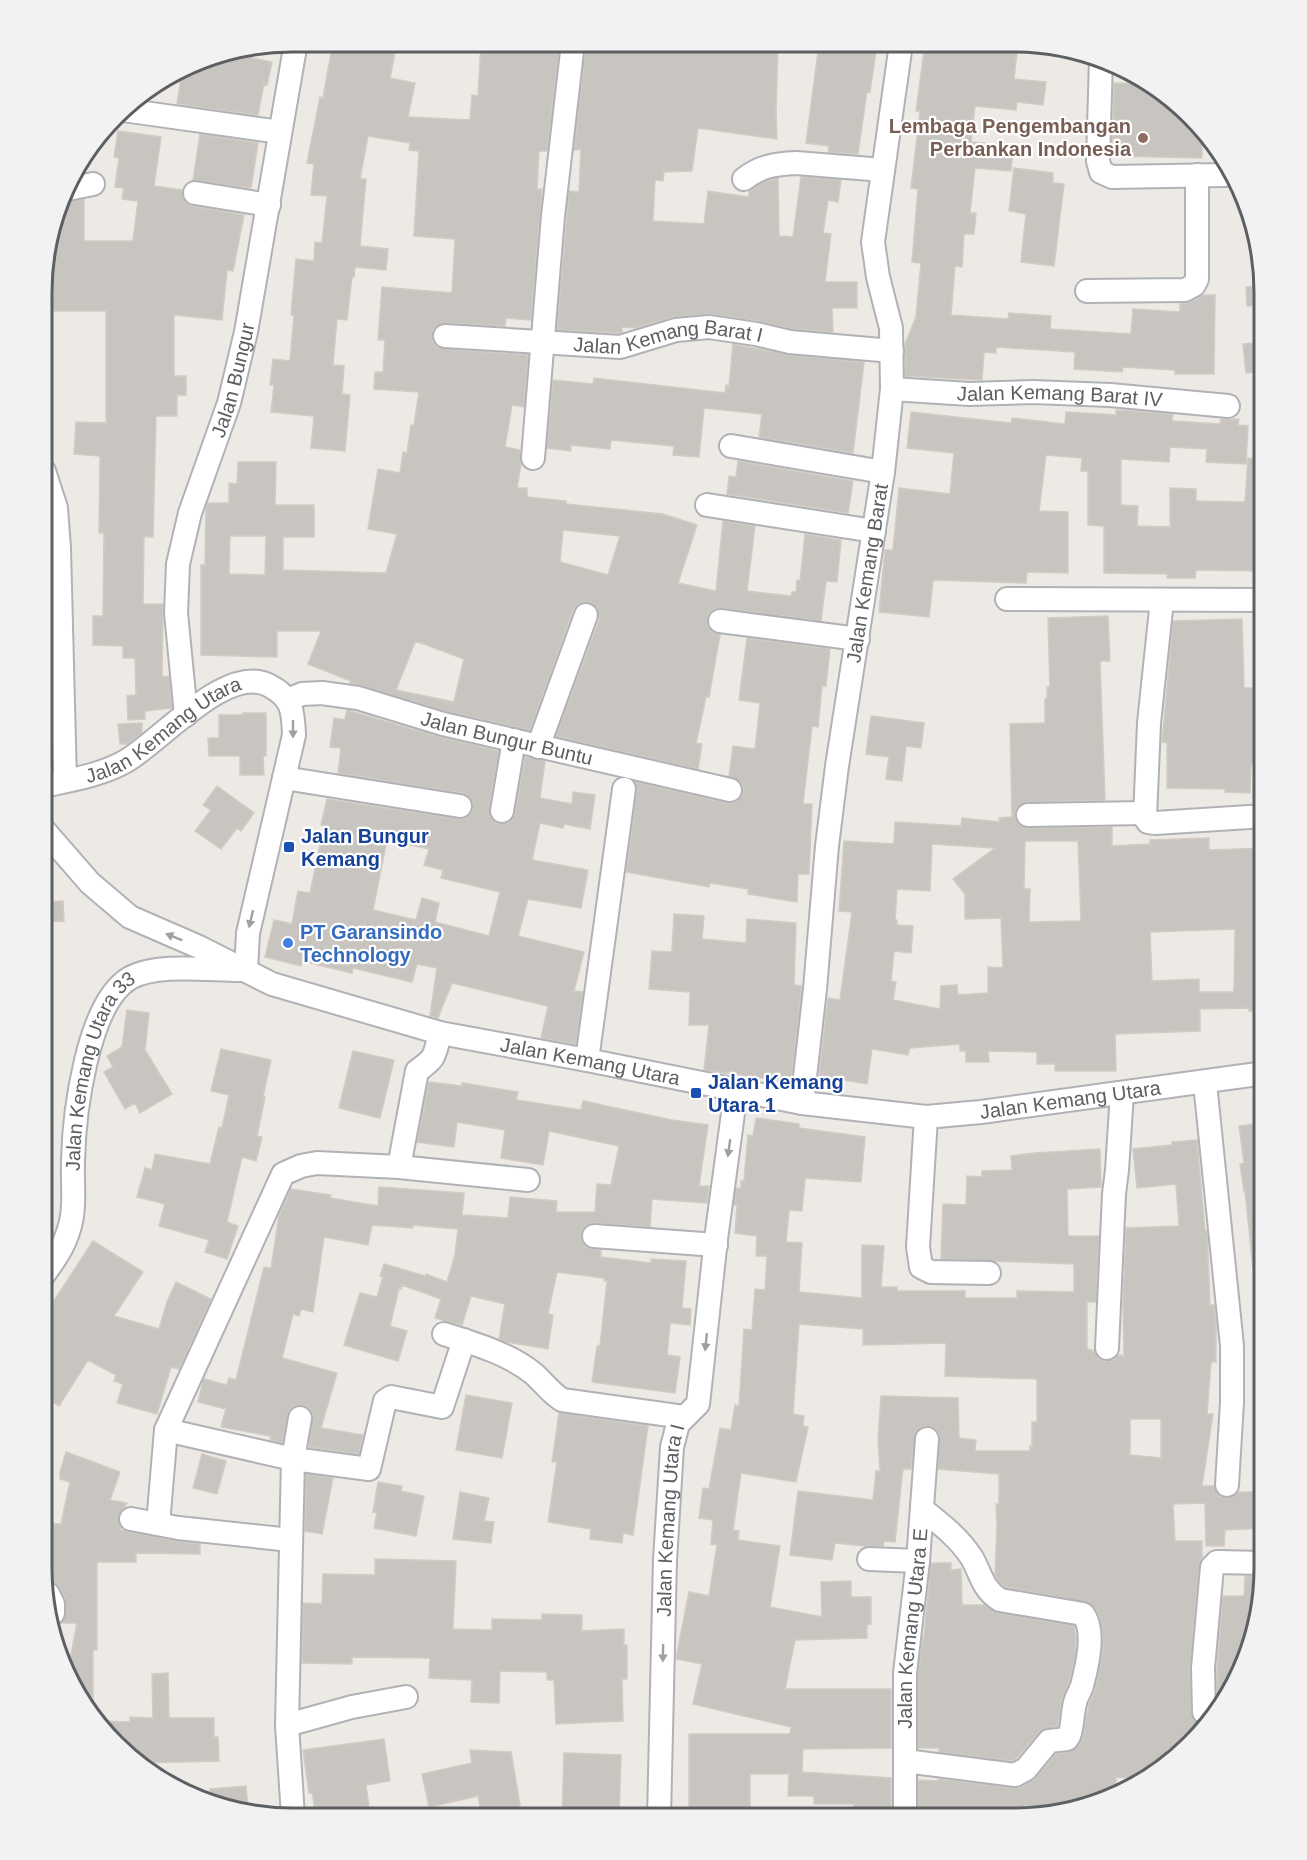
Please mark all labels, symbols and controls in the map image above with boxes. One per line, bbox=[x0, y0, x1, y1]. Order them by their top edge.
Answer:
place label: Lembaga Pengembangan Perbankan Indonesia bbox=[889, 115, 1132, 160]
marker: Lembaga Pengembangan Perbankan Indonesia bbox=[1136, 131, 1150, 145]
street label: Jalan Kemang Barat I bbox=[573, 315, 765, 358]
street label: Jalan Bungur bbox=[207, 321, 258, 440]
street label: Jalan Kemang Barat IV bbox=[956, 381, 1164, 411]
street label: Jalan Kemang Barat bbox=[842, 482, 892, 664]
street label: Jalan Kemang Utara bbox=[83, 672, 245, 787]
street label: Jalan Bungur Buntu bbox=[418, 707, 595, 769]
one-way arrow bbox=[288, 720, 298, 739]
place label: Jalan Bungur Kemang bbox=[301, 825, 429, 870]
marker: Jalan Bungur Kemang bbox=[282, 840, 296, 854]
one-way arrow bbox=[246, 910, 256, 929]
place label: PT Garansindo Technology bbox=[300, 921, 442, 966]
one-way arrow bbox=[165, 932, 183, 941]
marker: PT Garansindo Technology bbox=[281, 936, 295, 950]
street label: Jalan Kemang Utara 33 bbox=[62, 967, 139, 1171]
street label: Jalan Kemang Utara bbox=[499, 1033, 683, 1090]
place label: Jalan Kemang Utara 1 bbox=[708, 1071, 844, 1116]
street label: Jalan Kemang Utara bbox=[978, 1076, 1163, 1123]
marker: Jalan Kemang Utara 1 bbox=[689, 1086, 703, 1100]
one-way arrow bbox=[724, 1139, 733, 1158]
one-way arrow bbox=[701, 1333, 711, 1352]
street label: Jalan Kemang Utara I bbox=[653, 1422, 689, 1617]
street label: Jalan Kemang Utara E bbox=[894, 1527, 931, 1729]
one-way arrow bbox=[658, 1644, 668, 1663]

